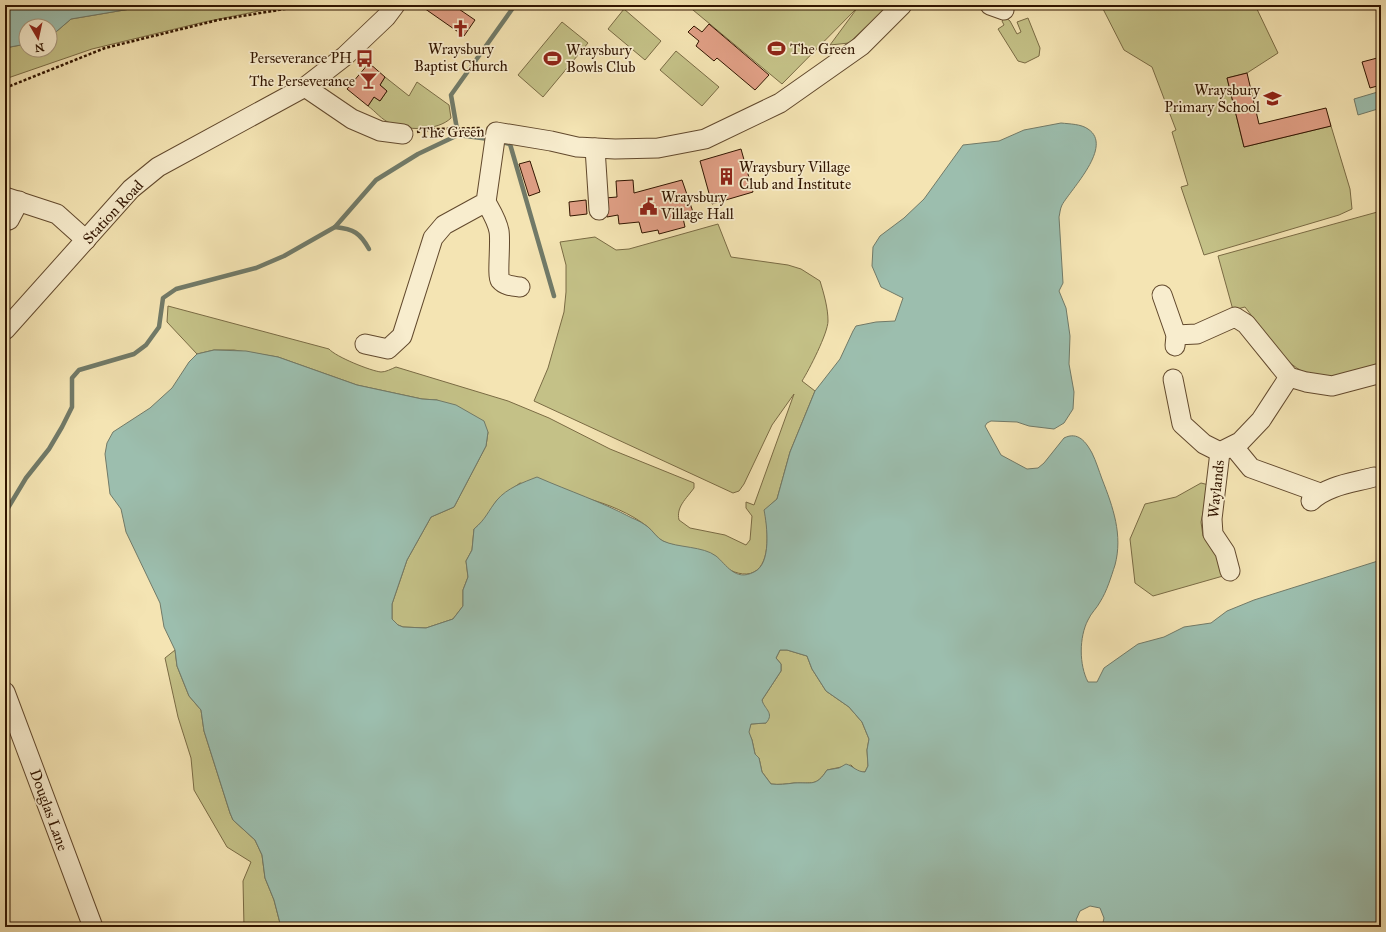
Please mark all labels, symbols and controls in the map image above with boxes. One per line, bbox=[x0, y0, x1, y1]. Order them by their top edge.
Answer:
north arrow bbox=[18, 18, 58, 58]
church icon: Wraysbury Baptist Church bbox=[451, 18, 471, 38]
sports icon: The Green bbox=[767, 39, 787, 59]
text: N bbox=[33, 40, 45, 55]
place label: Wraysbury Baptist Church bbox=[414, 40, 509, 75]
place label: The Green bbox=[790, 40, 855, 58]
place label: Wraysbury Bowls Club bbox=[566, 41, 636, 76]
bus stop icon: Perseverance PH bbox=[355, 48, 375, 68]
place label: Perseverance PH bbox=[250, 49, 352, 67]
sports icon: Wraysbury Bowls Club bbox=[543, 49, 563, 69]
bar icon: The Perseverance bbox=[358, 71, 378, 91]
place label: The Perseverance bbox=[249, 72, 355, 90]
place label: Wraysbury Primary School bbox=[1164, 81, 1261, 116]
school or university icon: Wraysbury Primary School bbox=[1263, 89, 1283, 109]
street label: The Green bbox=[419, 122, 485, 142]
place label: Wraysbury Village Club and Institute bbox=[739, 158, 851, 193]
building icon: Wraysbury Village Club and Institute bbox=[716, 166, 736, 186]
street label: Station Road bbox=[79, 176, 147, 248]
place label: Wraysbury Village Hall bbox=[660, 188, 735, 223]
public building icon: Wraysbury Village Hall bbox=[638, 196, 658, 216]
street label: Waylands bbox=[1204, 459, 1228, 519]
street label: Douglas Lane bbox=[26, 767, 72, 853]

